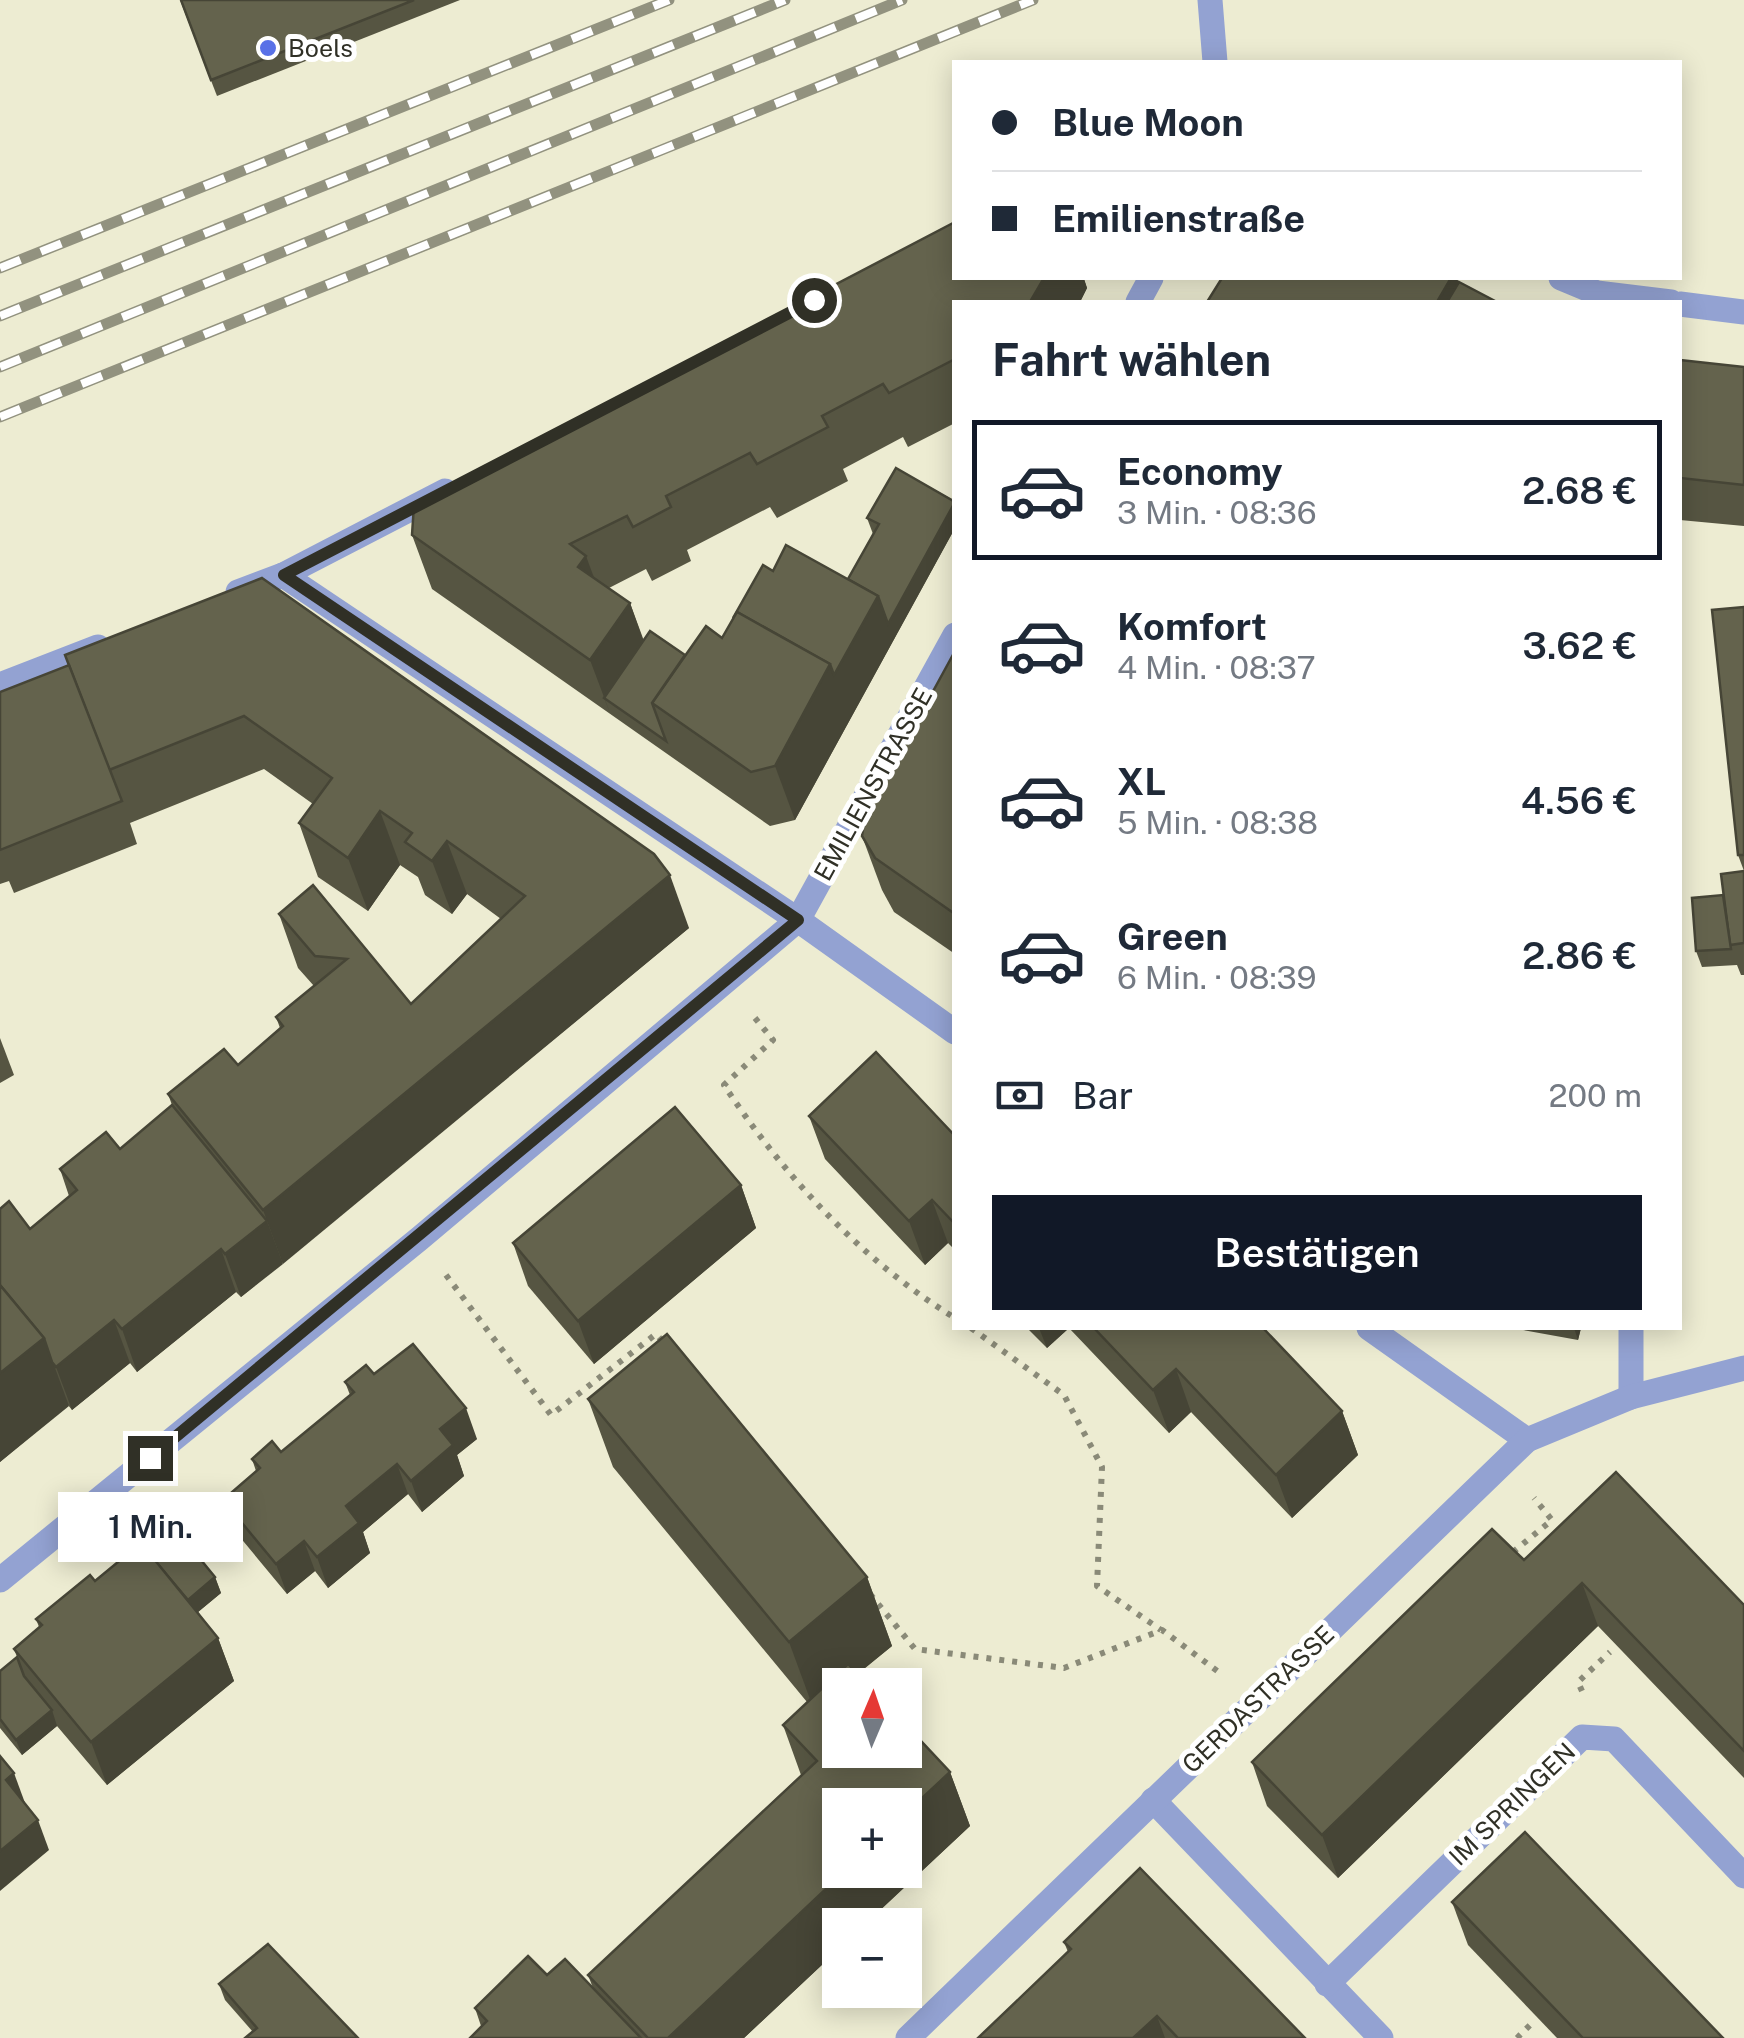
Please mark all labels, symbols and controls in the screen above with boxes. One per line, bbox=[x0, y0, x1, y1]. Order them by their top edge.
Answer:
place label: Boels bbox=[288, 33, 353, 63]
marker: Boels bbox=[257, 37, 279, 59]
text: Blue Moon bbox=[1052, 100, 1244, 145]
text: Emilienstraße bbox=[1052, 196, 1305, 241]
route start bbox=[792, 278, 837, 323]
text: Fahrt wählen bbox=[992, 333, 1271, 386]
icon: car bbox=[997, 445, 1087, 535]
text: Economy bbox=[1117, 449, 1283, 494]
text: 2.68 € bbox=[1522, 468, 1637, 513]
text: 3 Min. · 08:36 bbox=[1117, 494, 1317, 531]
icon: car bbox=[997, 600, 1087, 690]
text: Komfort bbox=[1117, 604, 1267, 649]
text: 3.62 € bbox=[1522, 623, 1637, 668]
text: 4 Min. · 08:37 bbox=[1117, 649, 1316, 686]
street label: EMILIENSTRASSE bbox=[808, 682, 938, 886]
icon: car bbox=[997, 755, 1087, 845]
text: XL bbox=[1117, 759, 1166, 804]
text: 4.56 € bbox=[1521, 778, 1637, 823]
text: 5 Min. · 08:38 bbox=[1117, 804, 1318, 841]
icon: car bbox=[997, 910, 1087, 1000]
text: Green bbox=[1117, 914, 1228, 959]
text: 2.86 € bbox=[1522, 933, 1637, 978]
text: 6 Min. · 08:39 bbox=[1117, 959, 1317, 996]
icon: cash bbox=[992, 1068, 1047, 1123]
text: Bar bbox=[1072, 1073, 1133, 1118]
text: 200 m bbox=[1549, 1077, 1642, 1114]
button: Bestätigen bbox=[992, 1195, 1642, 1310]
route end bbox=[128, 1436, 173, 1481]
callout: 1 Min. bbox=[58, 1493, 242, 1563]
text: 1 Min. bbox=[108, 1508, 193, 1545]
street label: GERDASTRASSE bbox=[1176, 1619, 1340, 1779]
north arrow bbox=[822, 1668, 922, 1768]
map controls bbox=[822, 1668, 922, 2008]
street label: IM SPRINGEN bbox=[1443, 1736, 1581, 1872]
button: + bbox=[822, 1788, 922, 1888]
button: − bbox=[822, 1908, 922, 2008]

